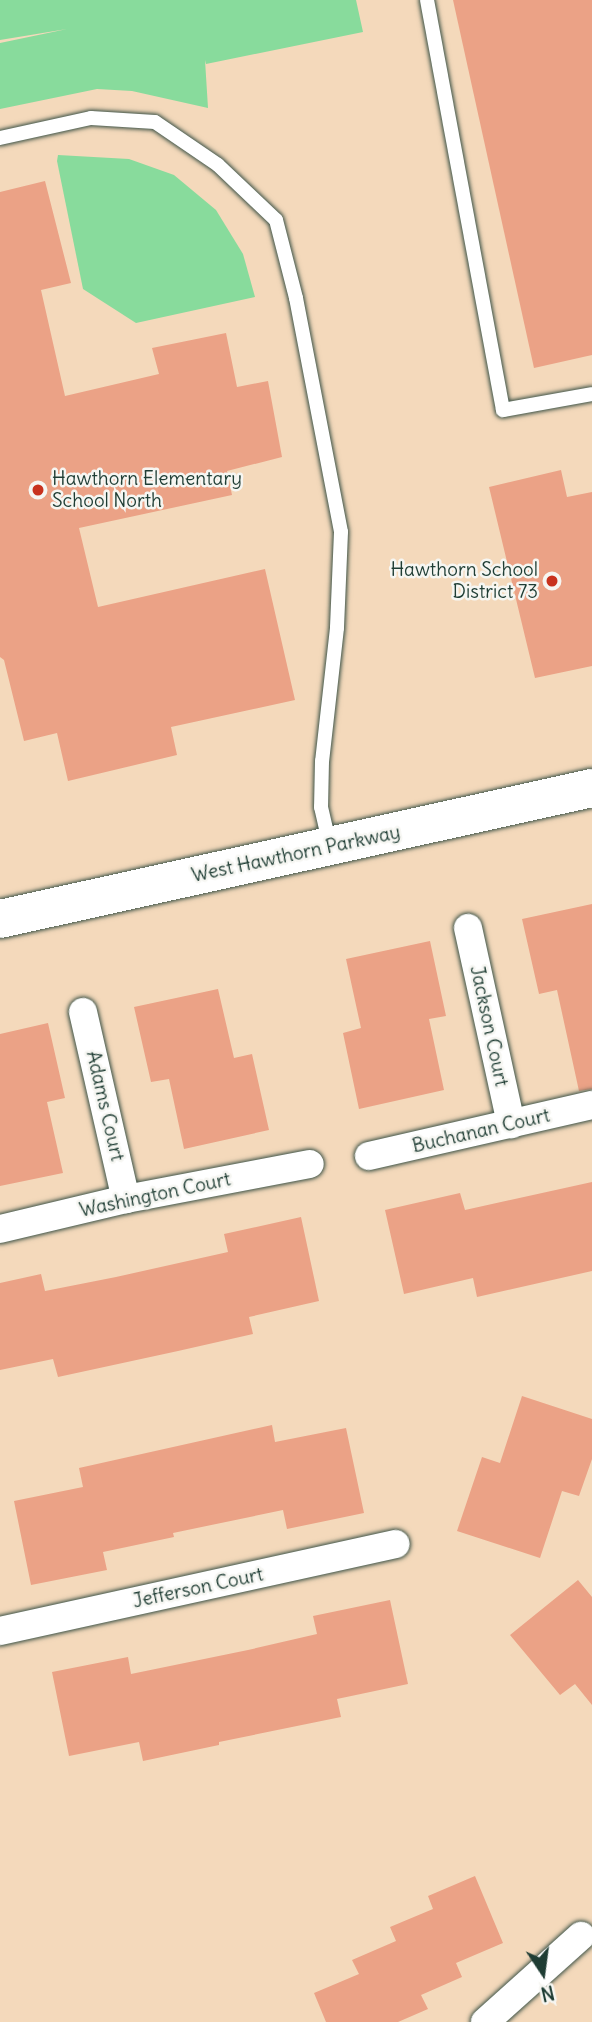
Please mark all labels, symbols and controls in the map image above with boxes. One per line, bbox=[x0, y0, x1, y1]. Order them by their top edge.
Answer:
place label: Hawthorn Elementary School North bbox=[52, 468, 242, 512]
marker: Hawthorn Elementary School North bbox=[30, 482, 46, 498]
place label: Hawthorn School District 73 bbox=[390, 559, 538, 603]
marker: Hawthorn School District 73 bbox=[544, 573, 560, 589]
street label: West Hawthorn Parkway bbox=[190, 821, 402, 887]
street label: Jackson Court bbox=[465, 964, 513, 1088]
street label: Adams Court bbox=[81, 1049, 129, 1163]
street label: Buchanan Court bbox=[410, 1104, 552, 1158]
street label: Washington Court bbox=[77, 1168, 233, 1222]
street label: Jefferson Court bbox=[131, 1563, 265, 1613]
north arrow bbox=[508, 1938, 578, 2008]
text: N bbox=[539, 1980, 557, 2007]

